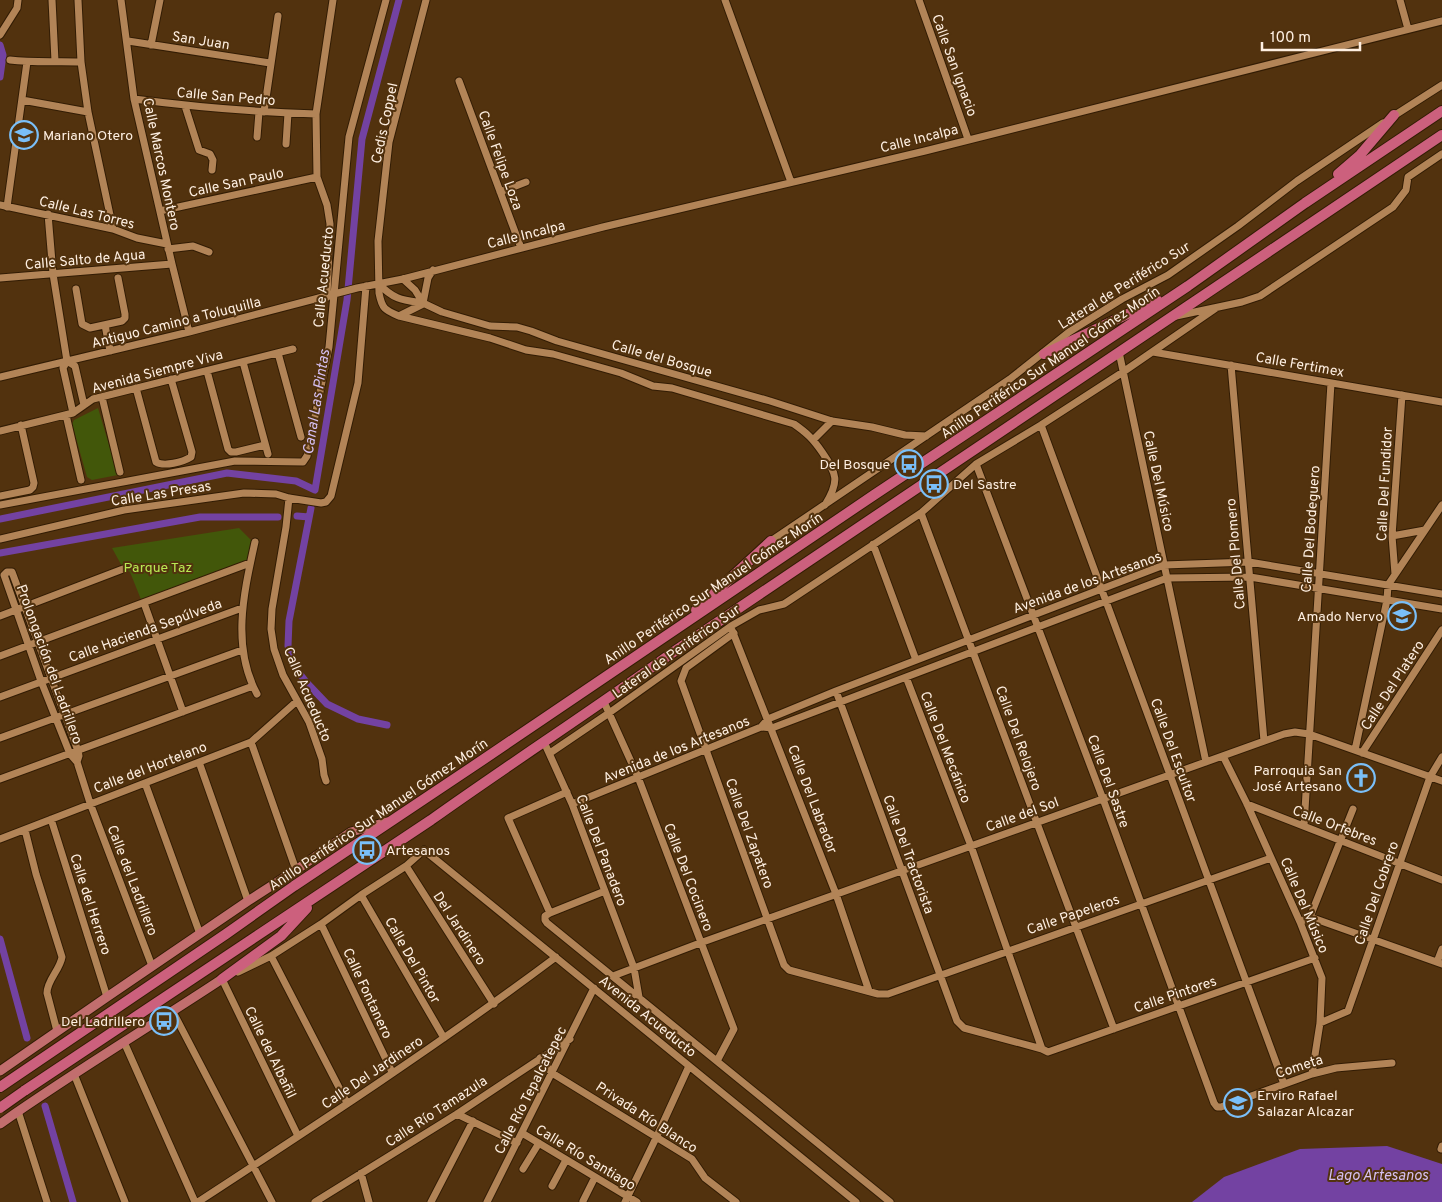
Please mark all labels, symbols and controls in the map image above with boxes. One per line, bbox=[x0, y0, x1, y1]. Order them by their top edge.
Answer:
street label: Calle San Ignacio bbox=[927, 12, 980, 119]
scale bar bbox=[1262, 20, 1360, 52]
street label: San Juan bbox=[171, 29, 231, 54]
text: 100 m bbox=[1270, 29, 1311, 48]
street label: Cedis Coppel bbox=[369, 81, 402, 165]
street label: Calle San Pedro bbox=[176, 85, 276, 110]
street label: Calle Marcos Montero bbox=[138, 96, 183, 232]
street label: Calle Felipe Loza bbox=[474, 108, 526, 213]
school or university icon: Mariano Otero bbox=[9, 120, 39, 150]
street label: Calle Incalpa bbox=[879, 122, 960, 157]
place label: Mariano Otero bbox=[43, 128, 133, 145]
street label: Calle San Paulo bbox=[187, 165, 286, 202]
street label: Calle Las Torres bbox=[37, 193, 136, 234]
street label: Calle Incalpa bbox=[486, 218, 567, 253]
street label: Calle Acueducto bbox=[311, 226, 338, 328]
street label: Lateral de Periférico Sur bbox=[1056, 238, 1194, 334]
street label: Calle Salto de Agua bbox=[24, 247, 146, 274]
street label: Anillo Periférico Sur Manuel Gómez Morín bbox=[938, 283, 1164, 443]
street label: Antiguo Camino a Toluquilla bbox=[90, 294, 263, 353]
street label: Calle del Bosque bbox=[609, 337, 714, 382]
street label: Avenida Siempre Viva bbox=[90, 347, 225, 398]
water label: Canal Las Pintas bbox=[300, 348, 335, 456]
street label: Calle Fertimex bbox=[1254, 349, 1345, 382]
street label: Calle Del Fundidor bbox=[1374, 426, 1397, 542]
street label: Calle Del Músico bbox=[1139, 429, 1177, 533]
bus stop icon: Del Bosque bbox=[894, 449, 924, 479]
place label: Del Bosque bbox=[819, 457, 890, 474]
street label: Calle Del Bodeguero bbox=[1299, 465, 1324, 593]
bus stop icon: Del Sastre bbox=[919, 469, 949, 499]
place label: Del Sastre bbox=[953, 477, 1016, 494]
street label: Calle Las Presas bbox=[110, 478, 213, 511]
street label: Calle Del Plomero bbox=[1223, 497, 1250, 610]
street label: Anillo Periférico Sur Manuel Gómez Morín bbox=[601, 509, 827, 669]
street label: Avenida de los Artesanos bbox=[1011, 549, 1164, 618]
park label: Parque Taz bbox=[124, 560, 192, 577]
street label: Prolongación del Ladrillero bbox=[12, 582, 86, 747]
street label: Calle Hacienda Sepúlveda bbox=[67, 596, 224, 667]
street label: Lateral de Periférico Sur bbox=[610, 601, 745, 703]
school or university icon: Amado Nervo bbox=[1387, 601, 1417, 631]
place label: Amado Nervo bbox=[1297, 609, 1383, 626]
street label: Calle Del Platero bbox=[1358, 637, 1429, 734]
street label: Calle Acueducto bbox=[279, 645, 334, 745]
street label: Calle Del Relojero bbox=[991, 684, 1045, 794]
street label: Calle Del Mecánico bbox=[915, 689, 974, 806]
street label: Calle Del Escultor bbox=[1146, 696, 1200, 806]
street label: Avenida de los Artesanos bbox=[601, 713, 752, 788]
street label: Calle Del Sastre bbox=[1083, 733, 1132, 830]
street label: Anillo Periférico Sur Manuel Gómez Morín bbox=[266, 735, 492, 895]
street label: Calle del Hortelano bbox=[91, 739, 210, 798]
street label: Calle Del Labrador bbox=[783, 743, 840, 857]
place label: Parroquia San José Artesano bbox=[1252, 763, 1342, 796]
church icon: Parroquia San José Artesano bbox=[1346, 763, 1376, 793]
street label: Calle Del Zapatero bbox=[721, 776, 776, 891]
street label: Calle Del Panadero bbox=[571, 792, 630, 909]
street label: Calle Del Tractorista bbox=[878, 793, 937, 916]
street label: Calle del Sol bbox=[984, 794, 1061, 836]
street label: Calle Orfebres bbox=[1290, 802, 1379, 850]
street label: Calle Del Cocinero bbox=[659, 821, 716, 934]
street label: Calle del Ladrillero bbox=[103, 823, 161, 938]
bus stop icon: Artesanos bbox=[352, 835, 382, 865]
street label: Calle Del Cobrero bbox=[1352, 839, 1403, 948]
place label: Artesanos bbox=[386, 843, 450, 860]
street label: Calle del Herrero bbox=[65, 852, 114, 957]
street label: Calle Del Músico bbox=[1276, 855, 1332, 956]
street label: Del Jardinero bbox=[429, 889, 489, 969]
street label: Calle Papeleros bbox=[1025, 892, 1122, 939]
street label: Calle Del Pintor bbox=[380, 915, 444, 1007]
street label: Calle Fontanero bbox=[338, 946, 395, 1042]
street label: Avenida Acueducto bbox=[595, 973, 699, 1062]
street label: Calle Pintores bbox=[1132, 973, 1219, 1018]
street label: Calle del Albañil bbox=[240, 1004, 299, 1101]
bus stop icon: Del Ladrillero bbox=[149, 1006, 179, 1036]
place label: Del Ladrillero bbox=[61, 1014, 145, 1031]
street label: Calle Río Tepalcatepec bbox=[492, 1024, 571, 1158]
street label: Calle Del Jardinero bbox=[319, 1033, 427, 1114]
street label: Cometa bbox=[1274, 1052, 1325, 1083]
street label: Calle Río Tamazula bbox=[383, 1073, 491, 1152]
street label: Privada Río Blanco bbox=[592, 1079, 700, 1158]
school or university icon: Erviro Rafael Salazar Alcazar bbox=[1223, 1088, 1253, 1118]
place label: Erviro Rafael Salazar Alcazar bbox=[1257, 1088, 1355, 1121]
street label: Calle Río Santiago bbox=[532, 1122, 639, 1195]
water label: Lago Artesanos bbox=[1328, 1167, 1428, 1186]

